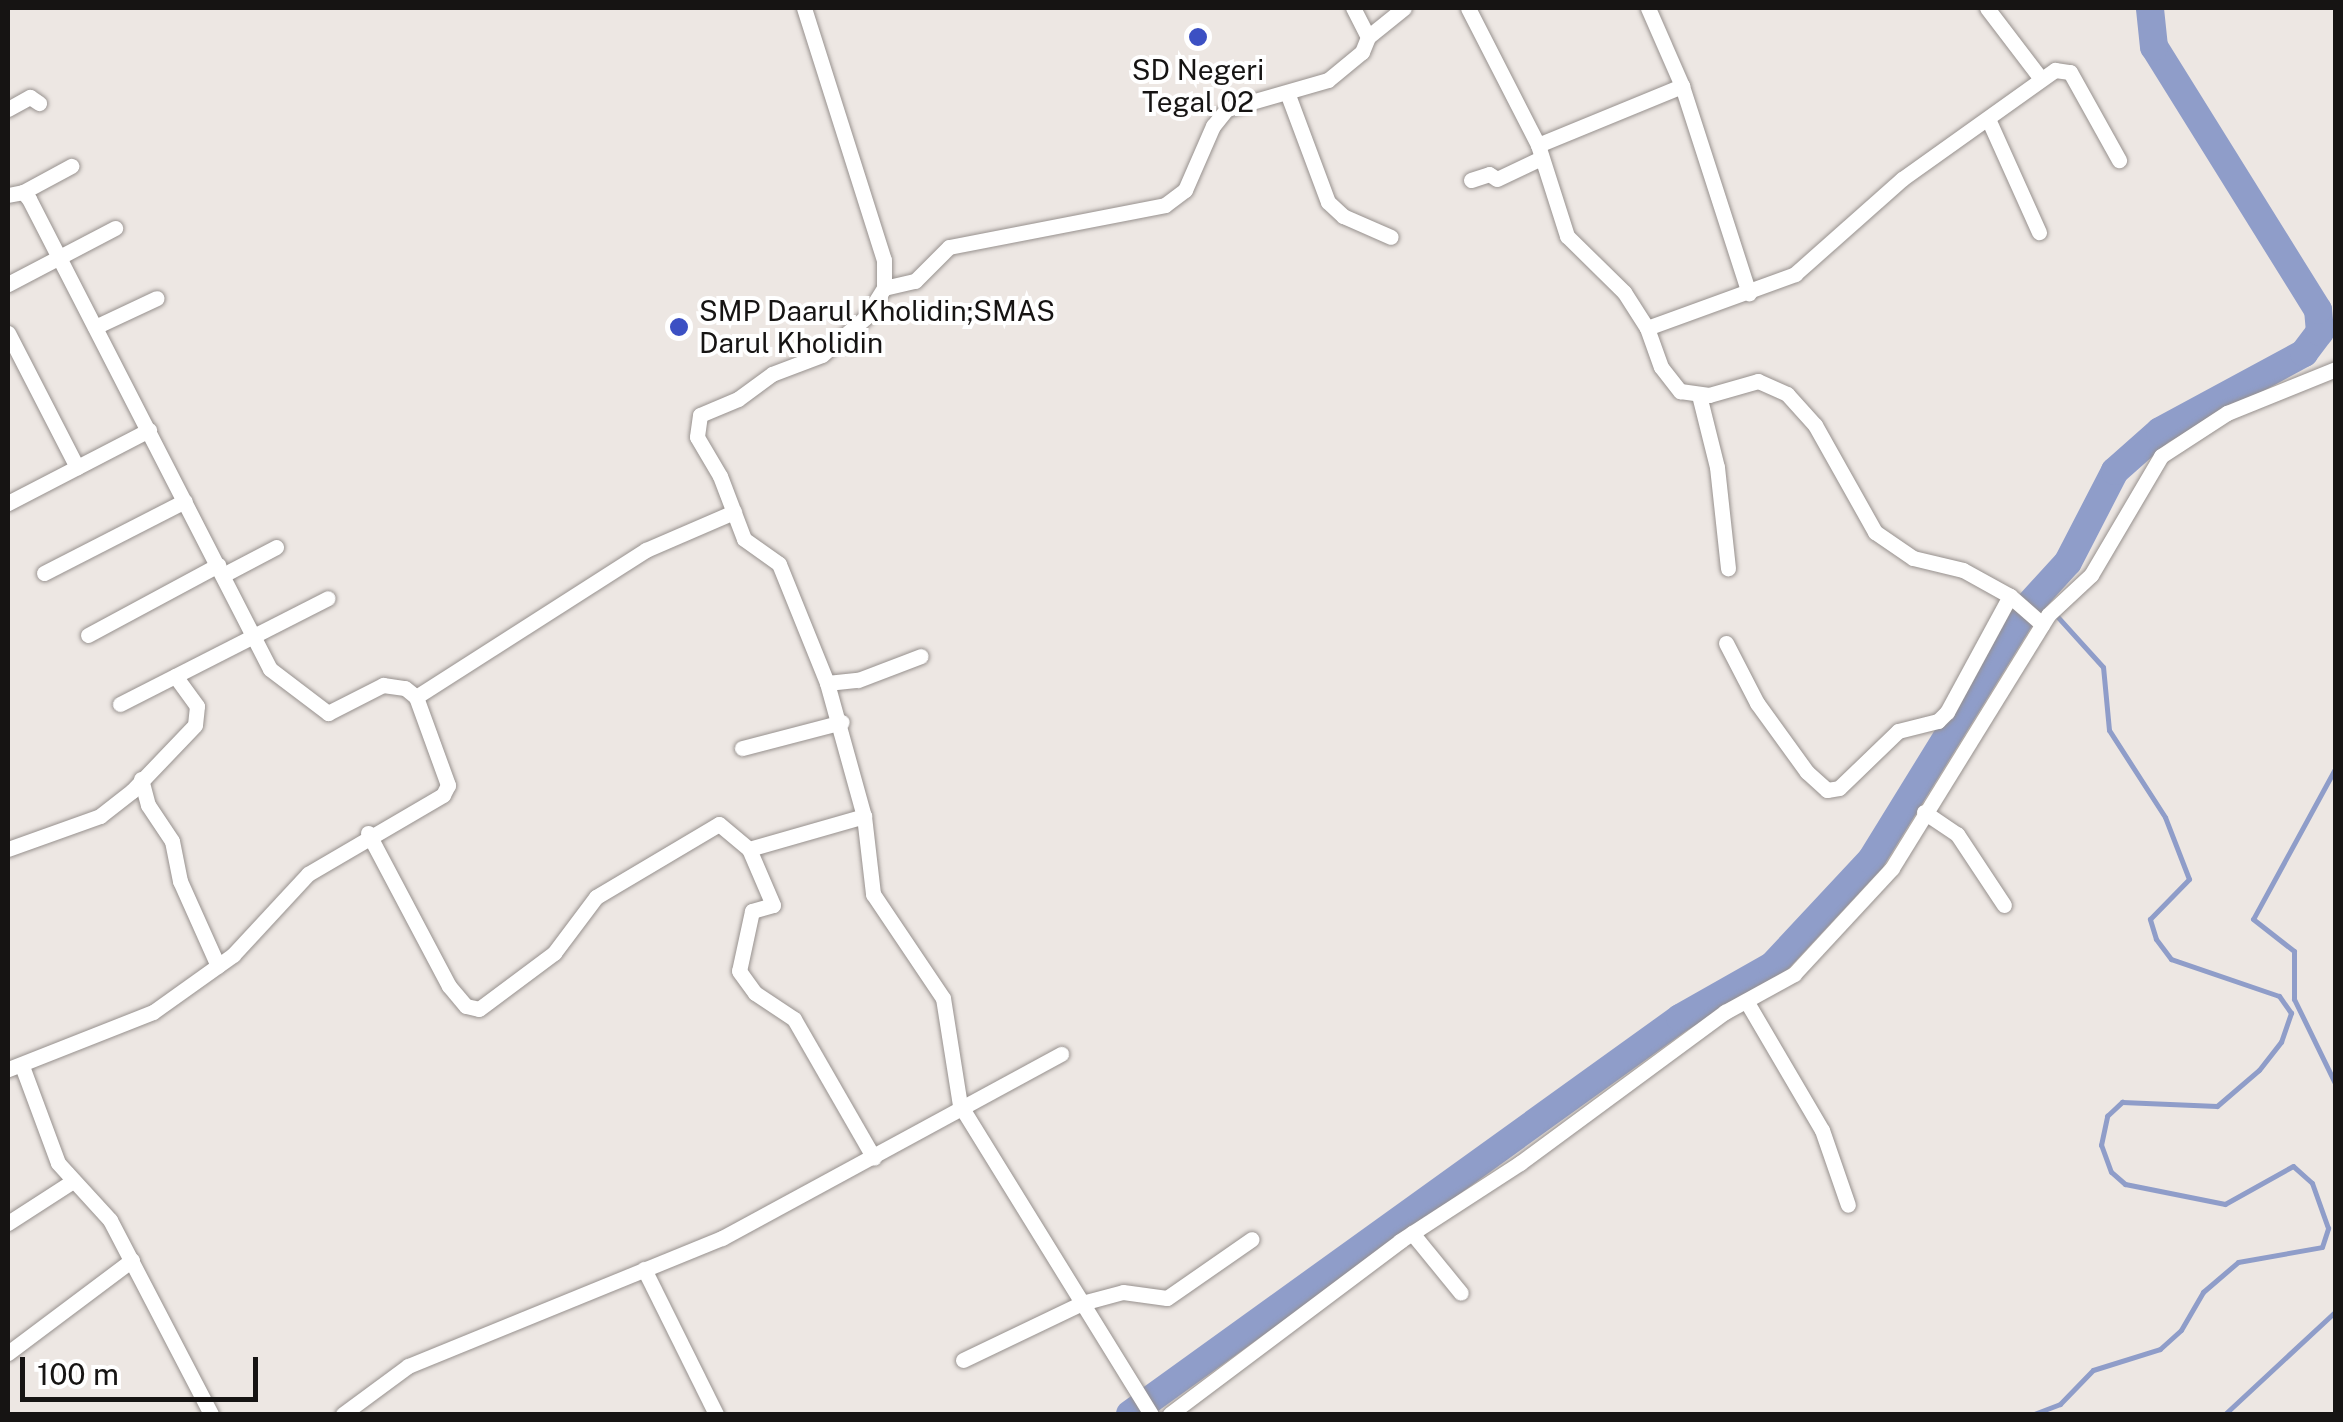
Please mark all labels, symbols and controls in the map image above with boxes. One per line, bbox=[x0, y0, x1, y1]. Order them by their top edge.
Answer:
marker: SD Negeri Tegal 02 bbox=[1187, 26, 1209, 48]
place label: SD Negeri Tegal 02 bbox=[1132, 53, 1264, 119]
place label: SMP Daarul Kholidin;SMAS Darul Kholidin bbox=[699, 294, 1055, 360]
marker: SMP Daarul Kholidin;SMAS Darul Kholidin bbox=[668, 316, 690, 338]
scale bar bbox=[25, 1337, 262, 1399]
text: 100 m bbox=[37, 1356, 119, 1392]

